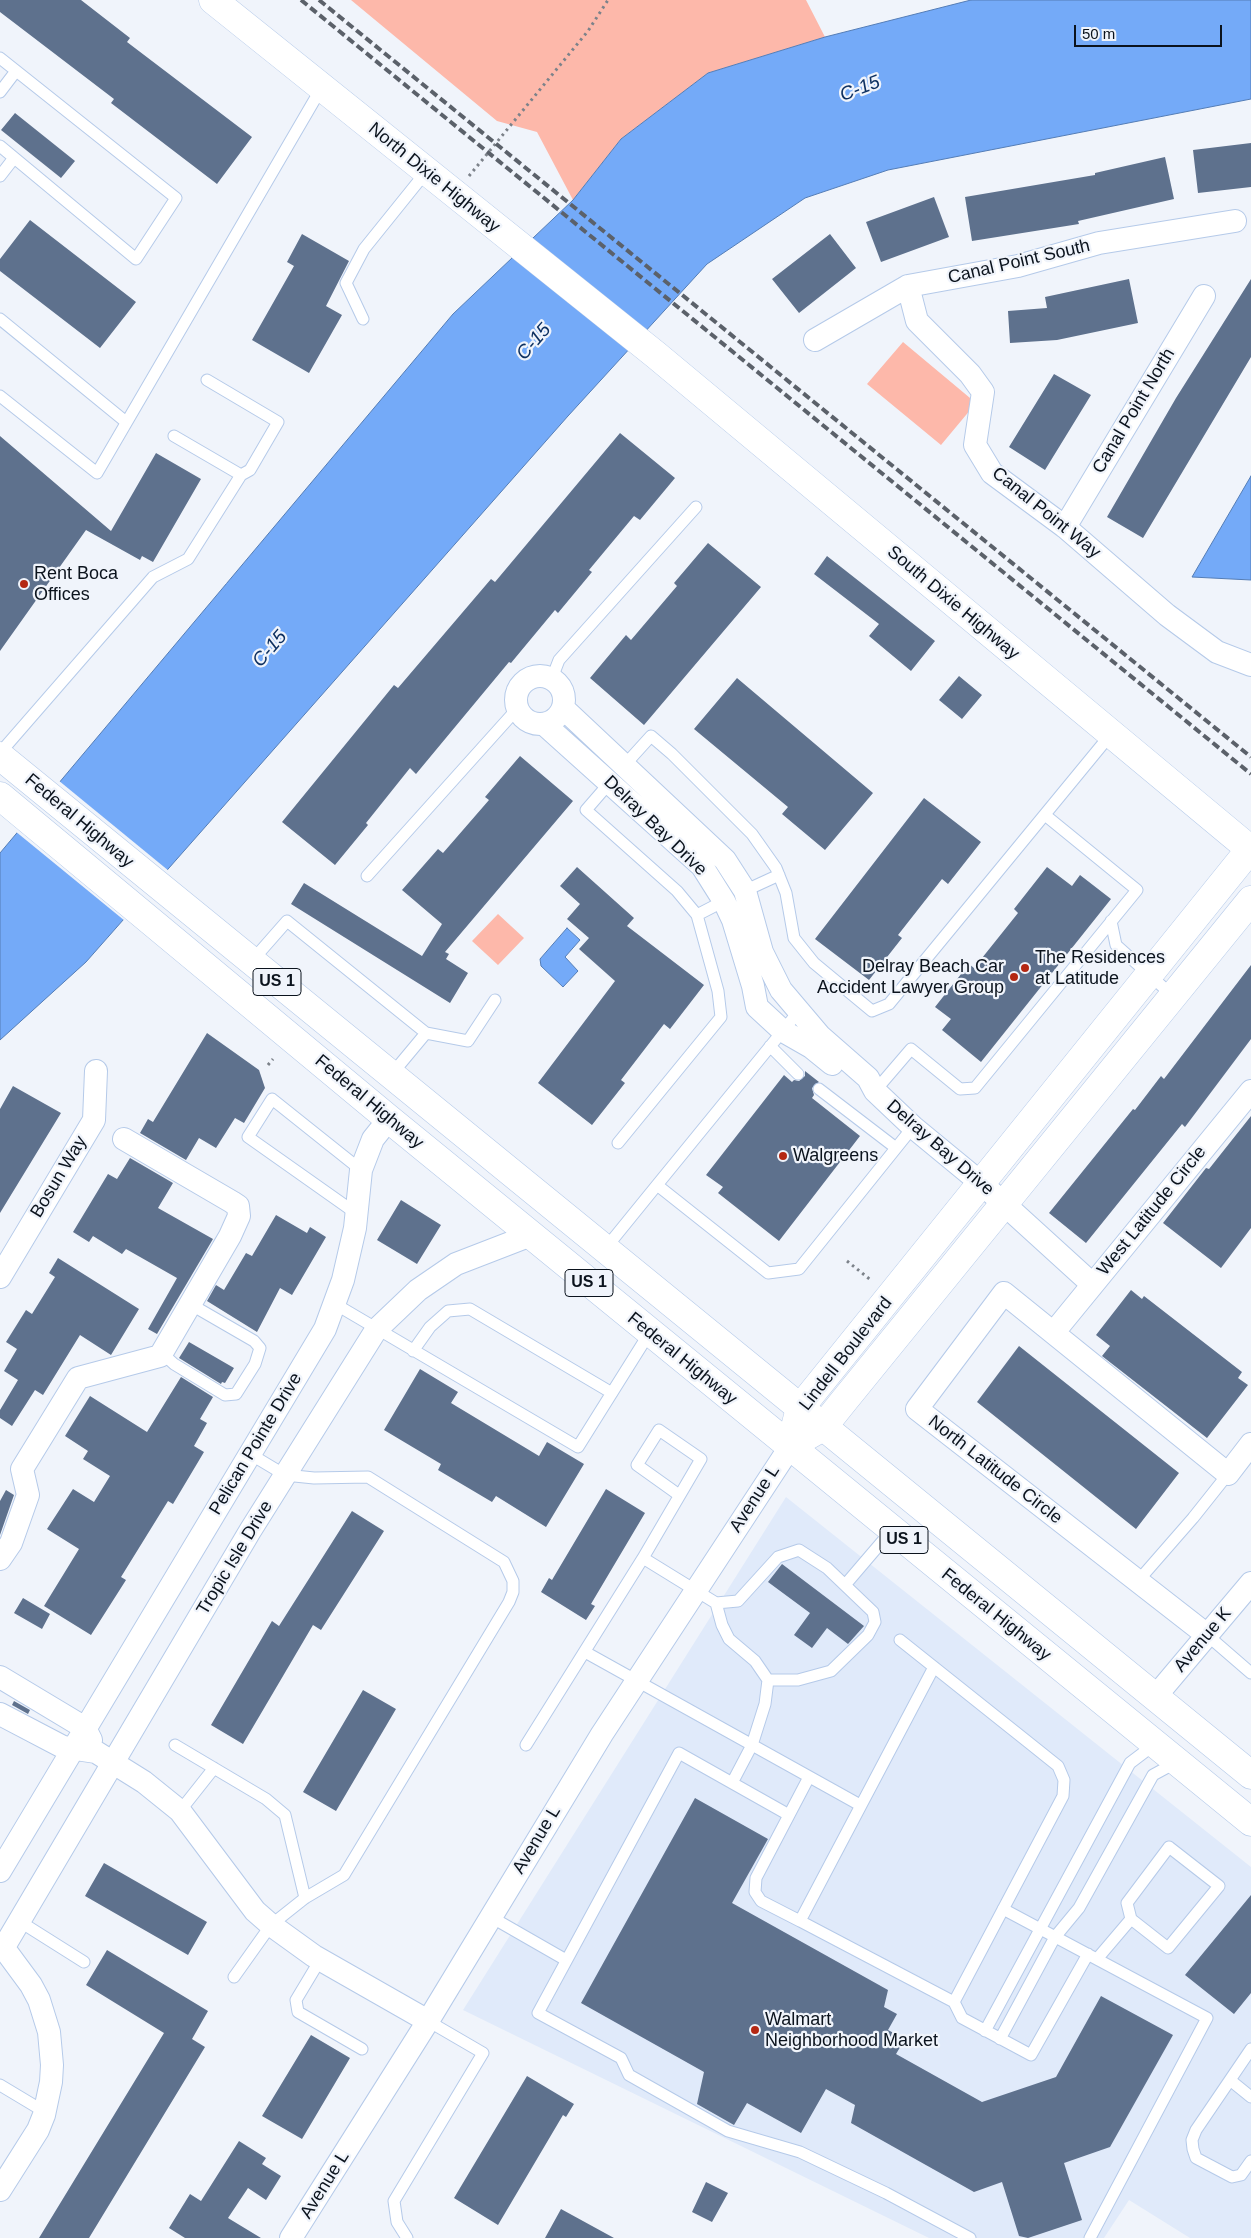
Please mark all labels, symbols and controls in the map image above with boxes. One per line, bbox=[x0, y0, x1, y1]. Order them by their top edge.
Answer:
scale bar bbox=[1076, 15, 1224, 47]
text: 50 m bbox=[1082, 25, 1115, 42]
water label: C-15 bbox=[837, 71, 883, 107]
street label: North Dixie Highway bbox=[364, 118, 504, 238]
street label: Canal Point South bbox=[946, 235, 1092, 289]
water label: C-15 bbox=[512, 319, 556, 365]
street label: Canal Point North bbox=[1088, 345, 1180, 477]
street label: Canal Point Way bbox=[987, 463, 1105, 563]
street label: South Dixie Highway bbox=[882, 541, 1024, 665]
place label: Rent Boca Offices bbox=[34, 563, 118, 606]
marker: Rent Boca Offices bbox=[18, 578, 30, 590]
water label: C-15 bbox=[248, 626, 292, 672]
street label: Federal Highway bbox=[20, 769, 138, 873]
street label: Delray Bay Drive bbox=[599, 771, 711, 881]
place label: The Residences at Latitude bbox=[1035, 947, 1165, 990]
place label: Delray Beach Car Accident Lawyer Group bbox=[817, 956, 1004, 999]
marker: The Residences at Latitude bbox=[1019, 962, 1031, 974]
road number: US 1 bbox=[253, 969, 301, 996]
marker: Delray Beach Car Accident Lawyer Group bbox=[1008, 971, 1020, 983]
street label: Federal Highway bbox=[310, 1050, 428, 1154]
street label: Delray Bay Drive bbox=[882, 1096, 998, 1200]
street label: Bosun Way bbox=[26, 1132, 92, 1222]
street label: West Latitude Circle bbox=[1093, 1142, 1211, 1280]
place label: Walgreens bbox=[793, 1145, 878, 1167]
marker: Walgreens bbox=[777, 1150, 789, 1162]
road number: US 1 bbox=[565, 1270, 613, 1296]
street label: Lindell Boulevard bbox=[795, 1293, 897, 1415]
street label: Federal Highway bbox=[623, 1308, 741, 1410]
street label: Pelican Pointe Drive bbox=[205, 1369, 307, 1519]
street label: North Latitude Circle bbox=[924, 1411, 1066, 1529]
street label: Avenue L bbox=[725, 1461, 785, 1537]
street label: Tropic Isle Drive bbox=[192, 1497, 278, 1619]
road number: US 1 bbox=[880, 1526, 928, 1554]
street label: Federal Highway bbox=[937, 1564, 1055, 1666]
street label: Avenue K bbox=[1170, 1603, 1236, 1677]
street label: Avenue L bbox=[508, 1802, 566, 1878]
place label: Walmart Neighborhood Market bbox=[765, 2009, 938, 2052]
marker: Walmart Neighborhood Market bbox=[749, 2024, 761, 2036]
street label: Avenue L bbox=[296, 2147, 354, 2223]

